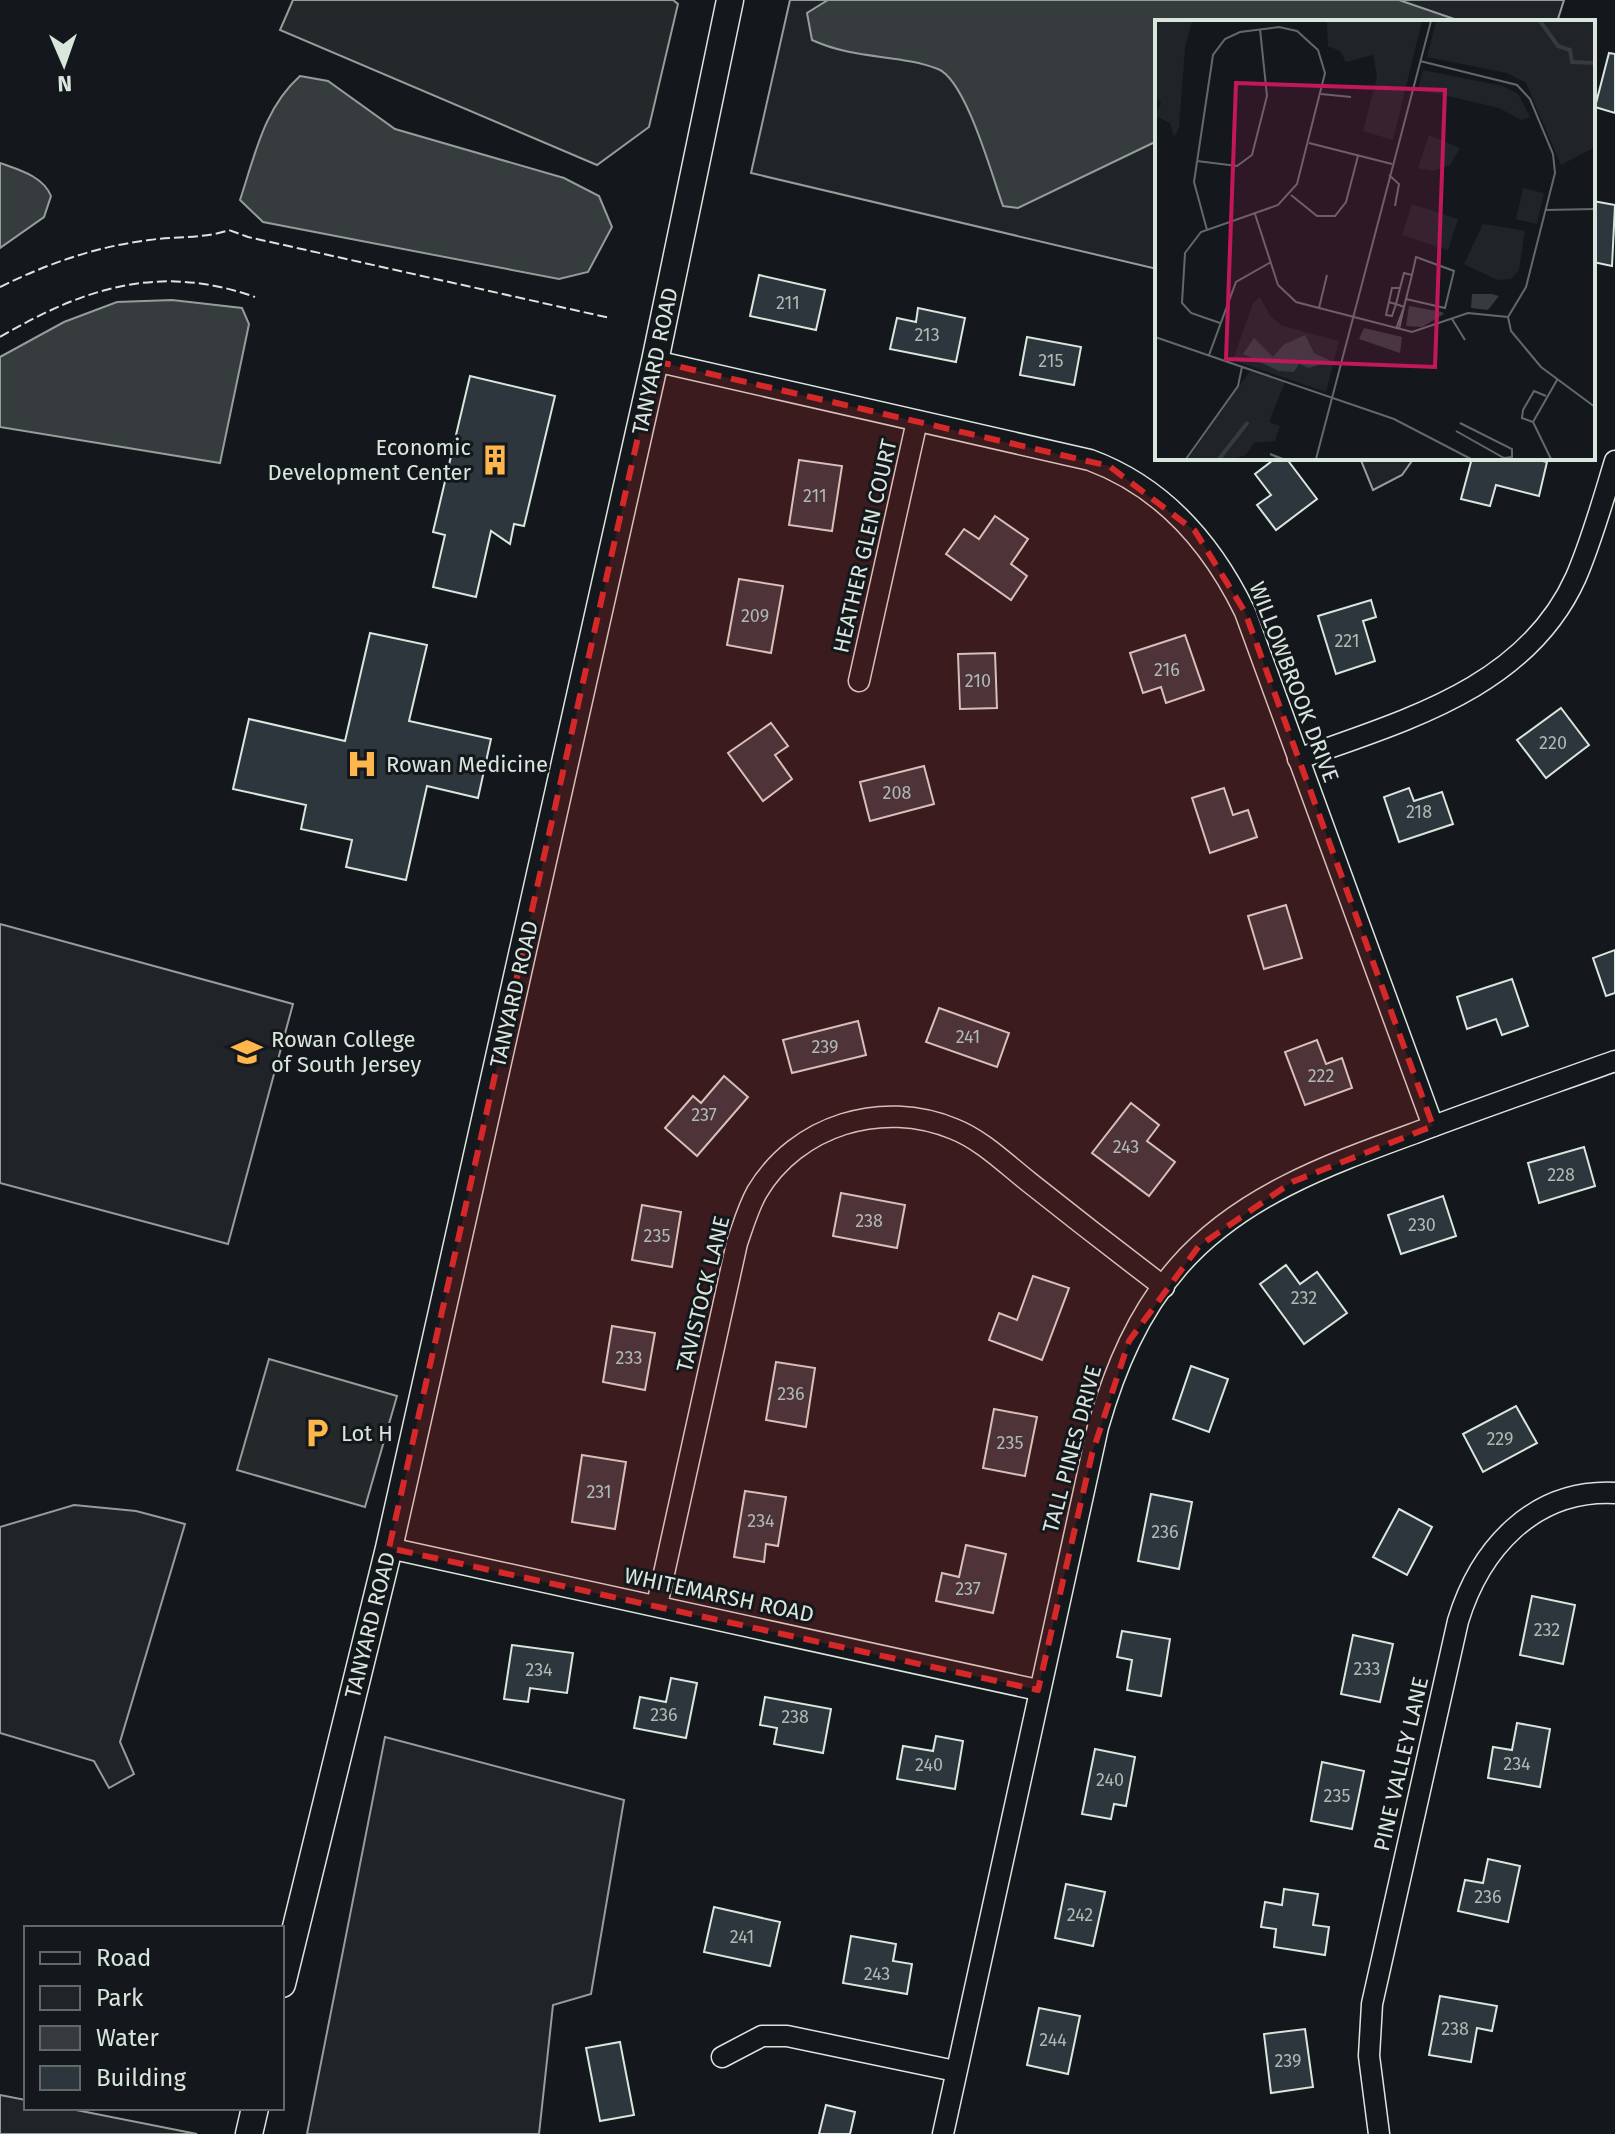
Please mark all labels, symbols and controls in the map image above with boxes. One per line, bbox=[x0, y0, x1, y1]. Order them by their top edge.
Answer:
inset map bbox=[1155, 20, 1595, 460]
north arrow bbox=[24, 24, 104, 104]
text: N bbox=[57, 70, 72, 97]
street label: TANYARD ROAD bbox=[626, 285, 684, 437]
house number: 211 bbox=[776, 292, 800, 314]
house number: 213 bbox=[914, 324, 940, 346]
house number: 215 bbox=[1038, 350, 1064, 372]
place label: Economic Development Center bbox=[268, 434, 471, 486]
street label: HEATHER GLEN COURT bbox=[827, 436, 903, 656]
building icon: Economic Development Center bbox=[478, 443, 512, 477]
house number: 211 bbox=[803, 485, 827, 507]
street label: WILLOWBROOK DRIVE bbox=[1243, 578, 1345, 786]
house number: 209 bbox=[741, 605, 769, 627]
house number: 221 bbox=[1334, 630, 1360, 652]
house number: 216 bbox=[1154, 659, 1180, 681]
house number: 210 bbox=[965, 670, 991, 692]
house number: 220 bbox=[1539, 732, 1567, 754]
hospital icon: Rowan Medicine bbox=[345, 747, 379, 781]
place label: Rowan Medicine bbox=[386, 751, 548, 778]
house number: 208 bbox=[883, 782, 912, 804]
house number: 218 bbox=[1406, 801, 1432, 823]
street label: TANYARD ROAD bbox=[484, 918, 544, 1070]
place label: Rowan College of South Jersey bbox=[271, 1026, 421, 1078]
house number: 241 bbox=[956, 1026, 980, 1048]
school or university icon: Rowan College of South Jersey bbox=[230, 1035, 264, 1069]
house number: 239 bbox=[811, 1036, 839, 1058]
house number: 222 bbox=[1308, 1065, 1334, 1087]
house number: 237 bbox=[691, 1104, 717, 1126]
house number: 243 bbox=[1113, 1136, 1139, 1158]
house number: 228 bbox=[1547, 1164, 1575, 1186]
house number: 238 bbox=[855, 1210, 883, 1232]
street label: TAVISTOCK LANE bbox=[671, 1213, 735, 1375]
house number: 230 bbox=[1408, 1214, 1436, 1236]
house number: 235 bbox=[644, 1225, 670, 1247]
house number: 232 bbox=[1291, 1287, 1317, 1309]
house number: 233 bbox=[616, 1347, 642, 1369]
street label: TALL PINES DRIVE bbox=[1037, 1362, 1107, 1536]
house number: 236 bbox=[777, 1383, 805, 1405]
parking icon: Lot H bbox=[300, 1416, 334, 1450]
place label: Lot H bbox=[341, 1420, 393, 1447]
house number: 229 bbox=[1486, 1428, 1514, 1450]
house number: 235 bbox=[997, 1432, 1023, 1454]
house number: 231 bbox=[586, 1481, 612, 1503]
house number: 234 bbox=[747, 1510, 775, 1532]
house number: 236 bbox=[1151, 1521, 1179, 1543]
street label: TANYARD ROAD bbox=[339, 1549, 401, 1701]
street label: WHITEMARSH ROAD bbox=[622, 1562, 816, 1628]
house number: 237 bbox=[955, 1578, 981, 1600]
house number: 232 bbox=[1534, 1619, 1560, 1641]
house number: 233 bbox=[1354, 1658, 1380, 1680]
house number: 234 bbox=[525, 1659, 553, 1681]
street label: PINE VALLEY LANE bbox=[1368, 1674, 1434, 1854]
house number: 236 bbox=[650, 1704, 678, 1726]
house number: 238 bbox=[781, 1706, 809, 1728]
house number: 234 bbox=[1503, 1753, 1531, 1775]
house number: 240 bbox=[915, 1754, 943, 1776]
house number: 240 bbox=[1096, 1769, 1124, 1791]
house number: 235 bbox=[1324, 1785, 1350, 1807]
house number: 236 bbox=[1474, 1886, 1502, 1908]
house number: 242 bbox=[1067, 1904, 1093, 1926]
legend bbox=[24, 1926, 284, 2110]
house number: 241 bbox=[730, 1926, 754, 1948]
text: Road bbox=[96, 1944, 151, 1972]
house number: 243 bbox=[864, 1963, 890, 1985]
text: Park bbox=[96, 1984, 144, 2012]
house number: 238 bbox=[1441, 2018, 1469, 2040]
text: Water bbox=[96, 2024, 160, 2052]
house number: 244 bbox=[1039, 2029, 1067, 2051]
house number: 239 bbox=[1274, 2050, 1302, 2072]
text: Building bbox=[96, 2064, 186, 2092]

